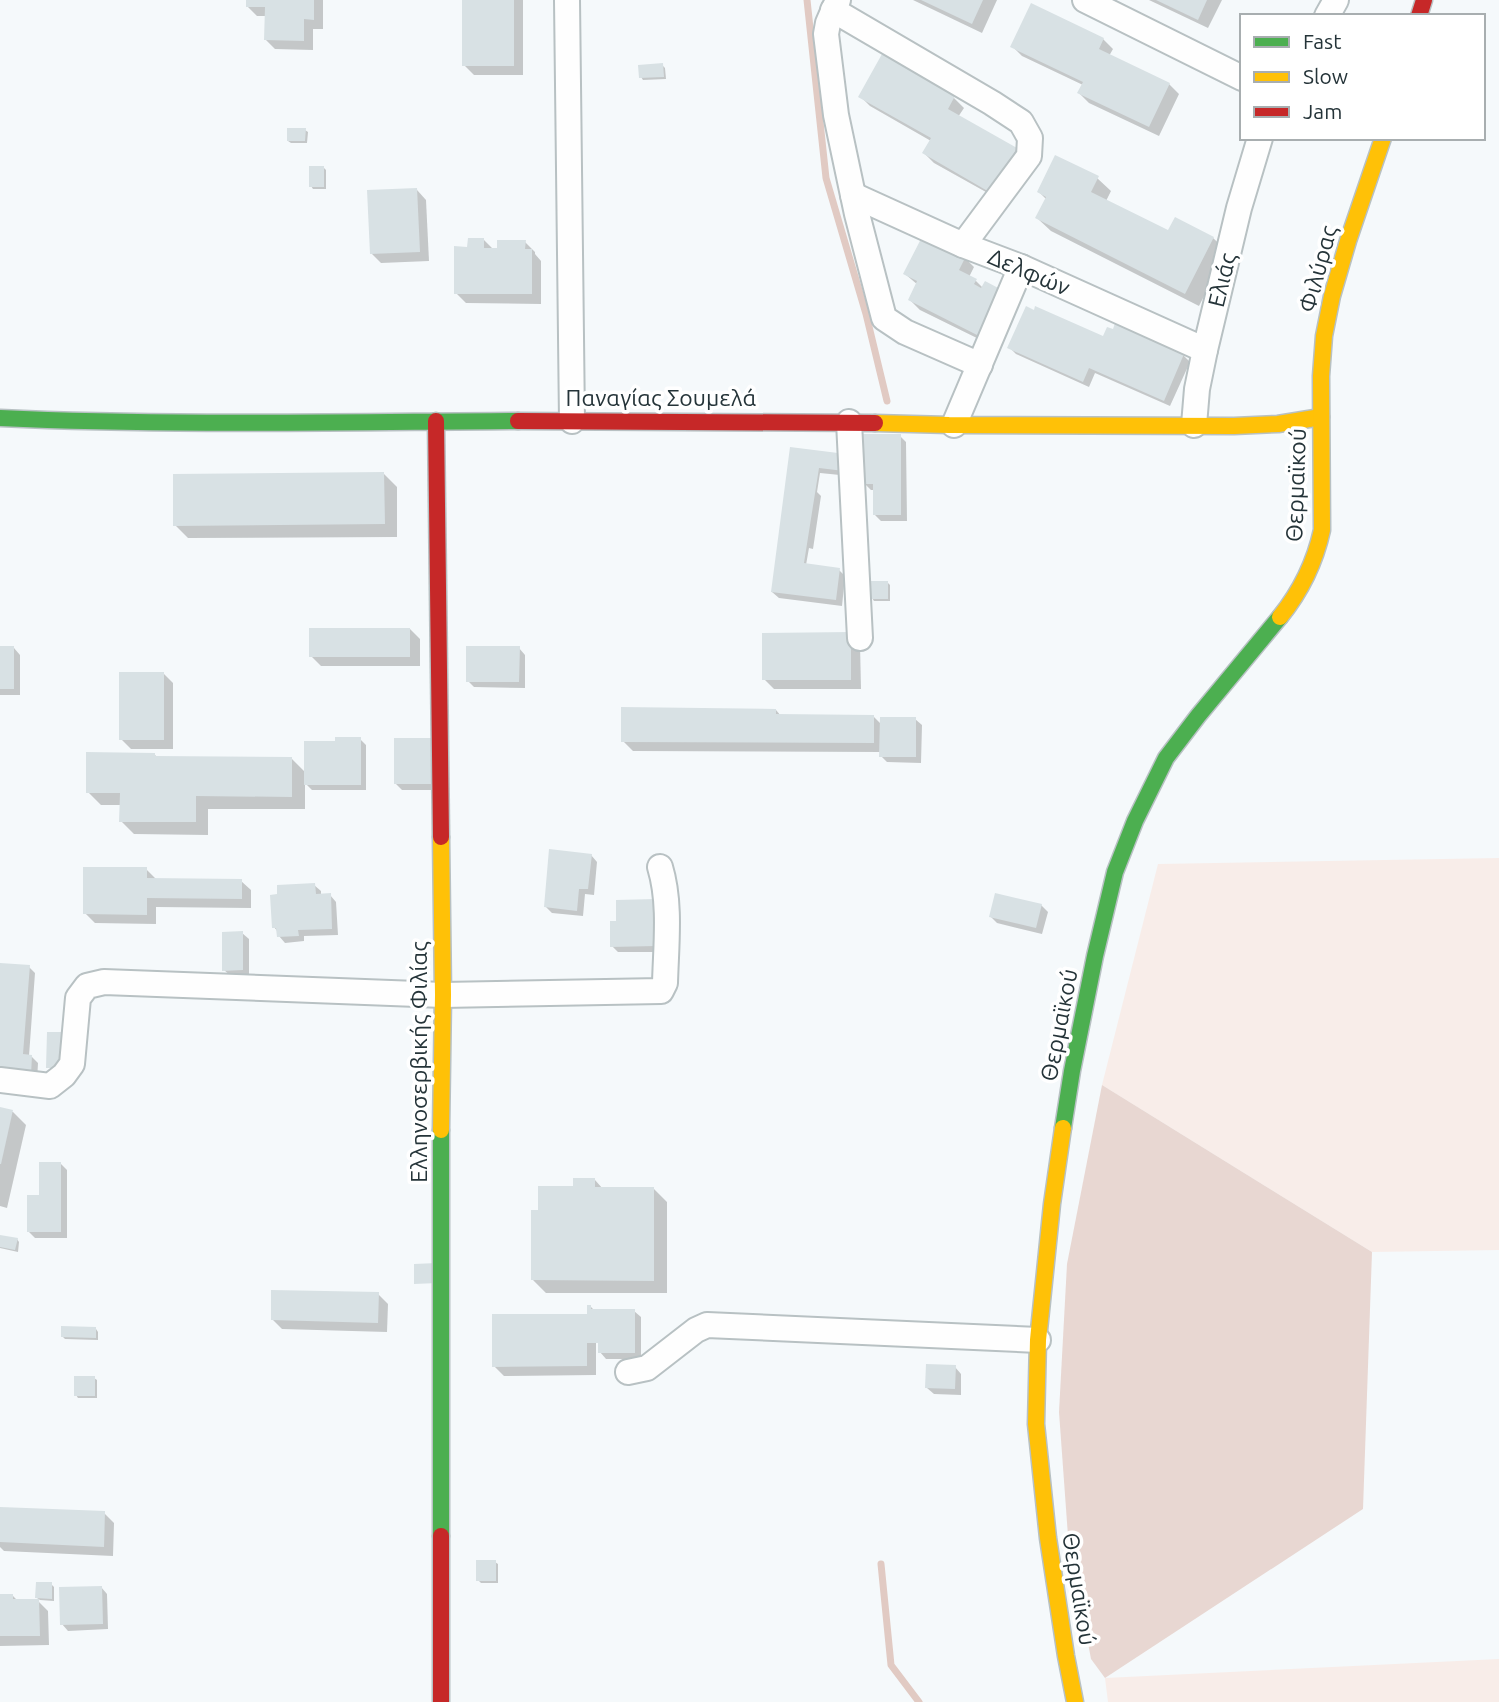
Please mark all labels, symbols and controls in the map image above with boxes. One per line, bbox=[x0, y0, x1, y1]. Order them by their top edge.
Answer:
legend bbox=[1240, 14, 1485, 140]
text: Fast bbox=[1303, 29, 1341, 53]
text: Slow bbox=[1303, 64, 1348, 88]
text: Jam bbox=[1303, 99, 1342, 123]
street label: Φιλύρας bbox=[1294, 223, 1342, 315]
street label: Δελφών bbox=[985, 243, 1074, 300]
street label: Ελιάς bbox=[1203, 250, 1241, 310]
street label: Παναγίας Σουμελά bbox=[566, 385, 757, 411]
street label: Θερμαϊκού bbox=[1281, 428, 1310, 542]
street label: Ελληνοσερβικής Φιλίας bbox=[406, 941, 432, 1183]
street label: Θερμαϊκού bbox=[1035, 967, 1082, 1083]
street label: Θερμαϊκού bbox=[1058, 1531, 1101, 1647]

